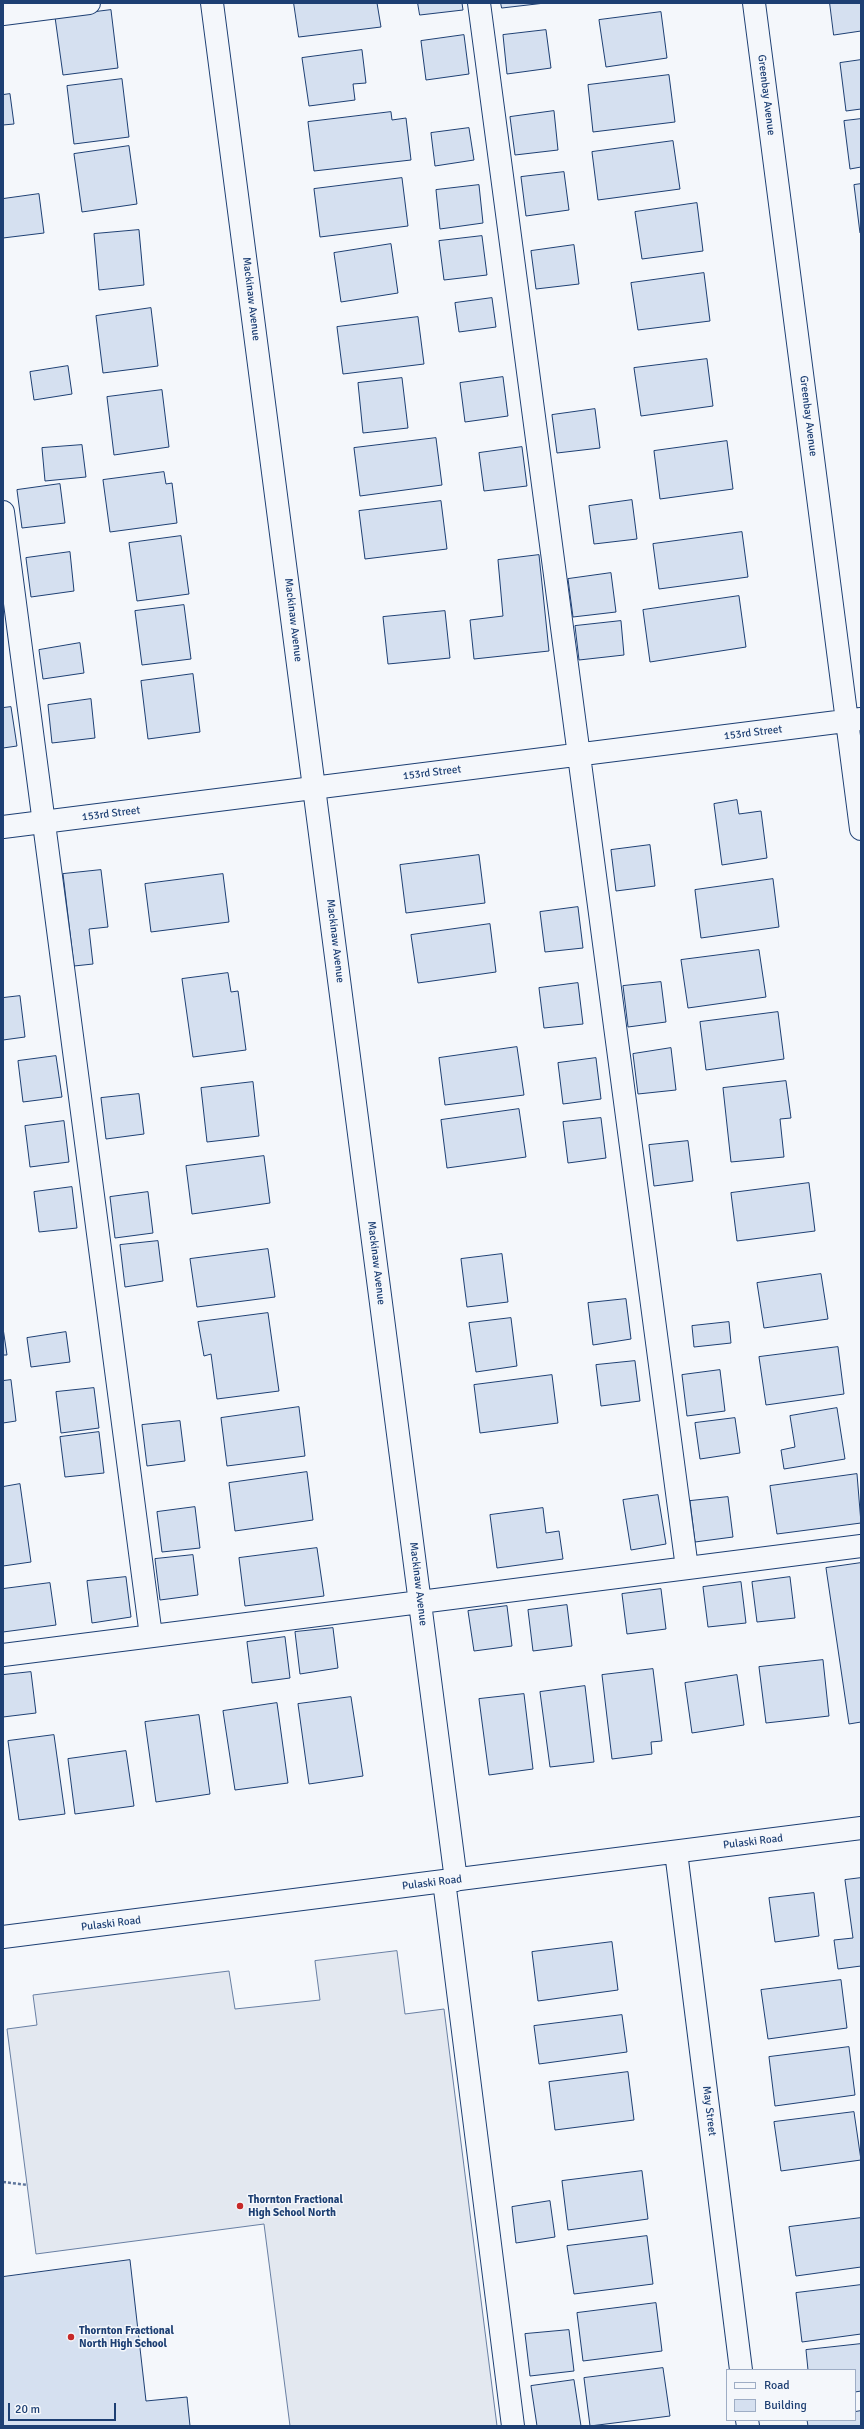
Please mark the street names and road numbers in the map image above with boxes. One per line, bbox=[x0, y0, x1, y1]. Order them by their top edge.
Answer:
street label: Greenbay Avenue bbox=[755, 54, 777, 136]
street label: Mackinaw Avenue bbox=[239, 256, 263, 342]
street label: Greenbay Avenue bbox=[797, 375, 819, 457]
street label: Mackinaw Avenue bbox=[281, 577, 305, 663]
street label: 153rd Street bbox=[723, 723, 783, 743]
street label: 153rd Street bbox=[402, 763, 462, 783]
street label: 153rd Street bbox=[81, 804, 141, 824]
street label: Mackinaw Avenue bbox=[323, 898, 347, 984]
street label: Mackinaw Avenue bbox=[364, 1220, 388, 1306]
street label: Mackinaw Avenue bbox=[406, 1541, 430, 1627]
street label: Pulaski Road bbox=[722, 1832, 784, 1852]
street label: Pulaski Road bbox=[401, 1873, 463, 1893]
street label: Pulaski Road bbox=[80, 1914, 142, 1934]
street label: May Street bbox=[699, 2085, 719, 2137]

